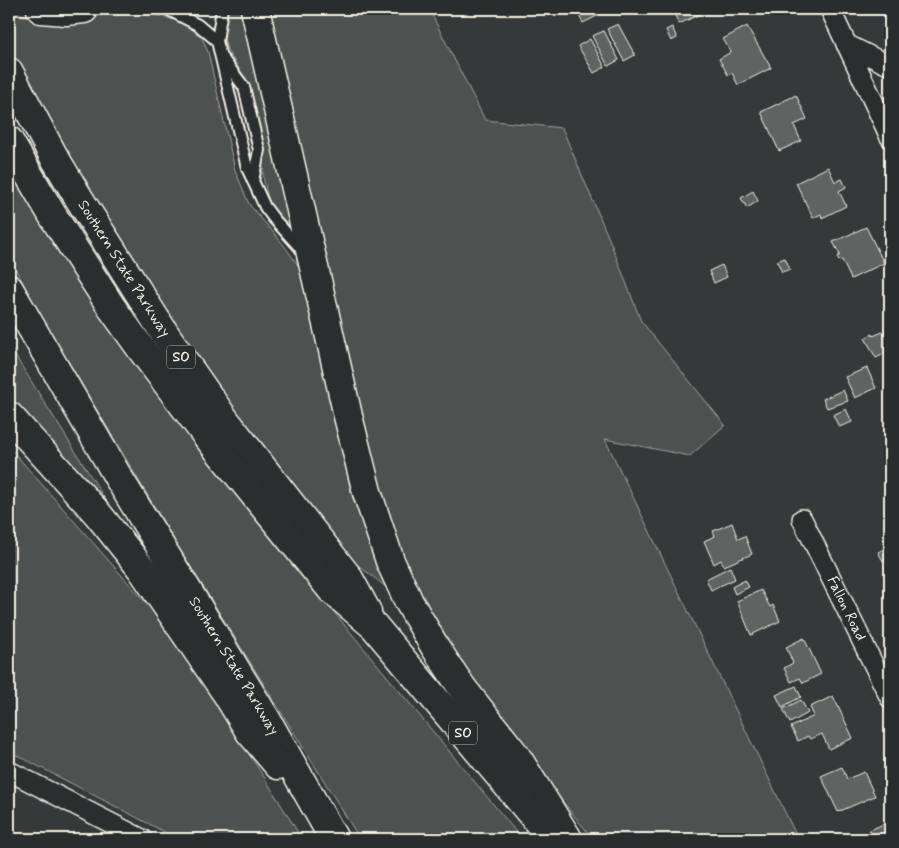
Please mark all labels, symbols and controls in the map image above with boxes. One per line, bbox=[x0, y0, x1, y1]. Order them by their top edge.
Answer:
street label: Southern State Parkway bbox=[73, 197, 175, 341]
road number: SO bbox=[167, 346, 195, 368]
street label: Fallon Road bbox=[822, 573, 870, 644]
street label: Southern State Parkway bbox=[184, 593, 283, 739]
road number: SO bbox=[449, 721, 477, 744]

